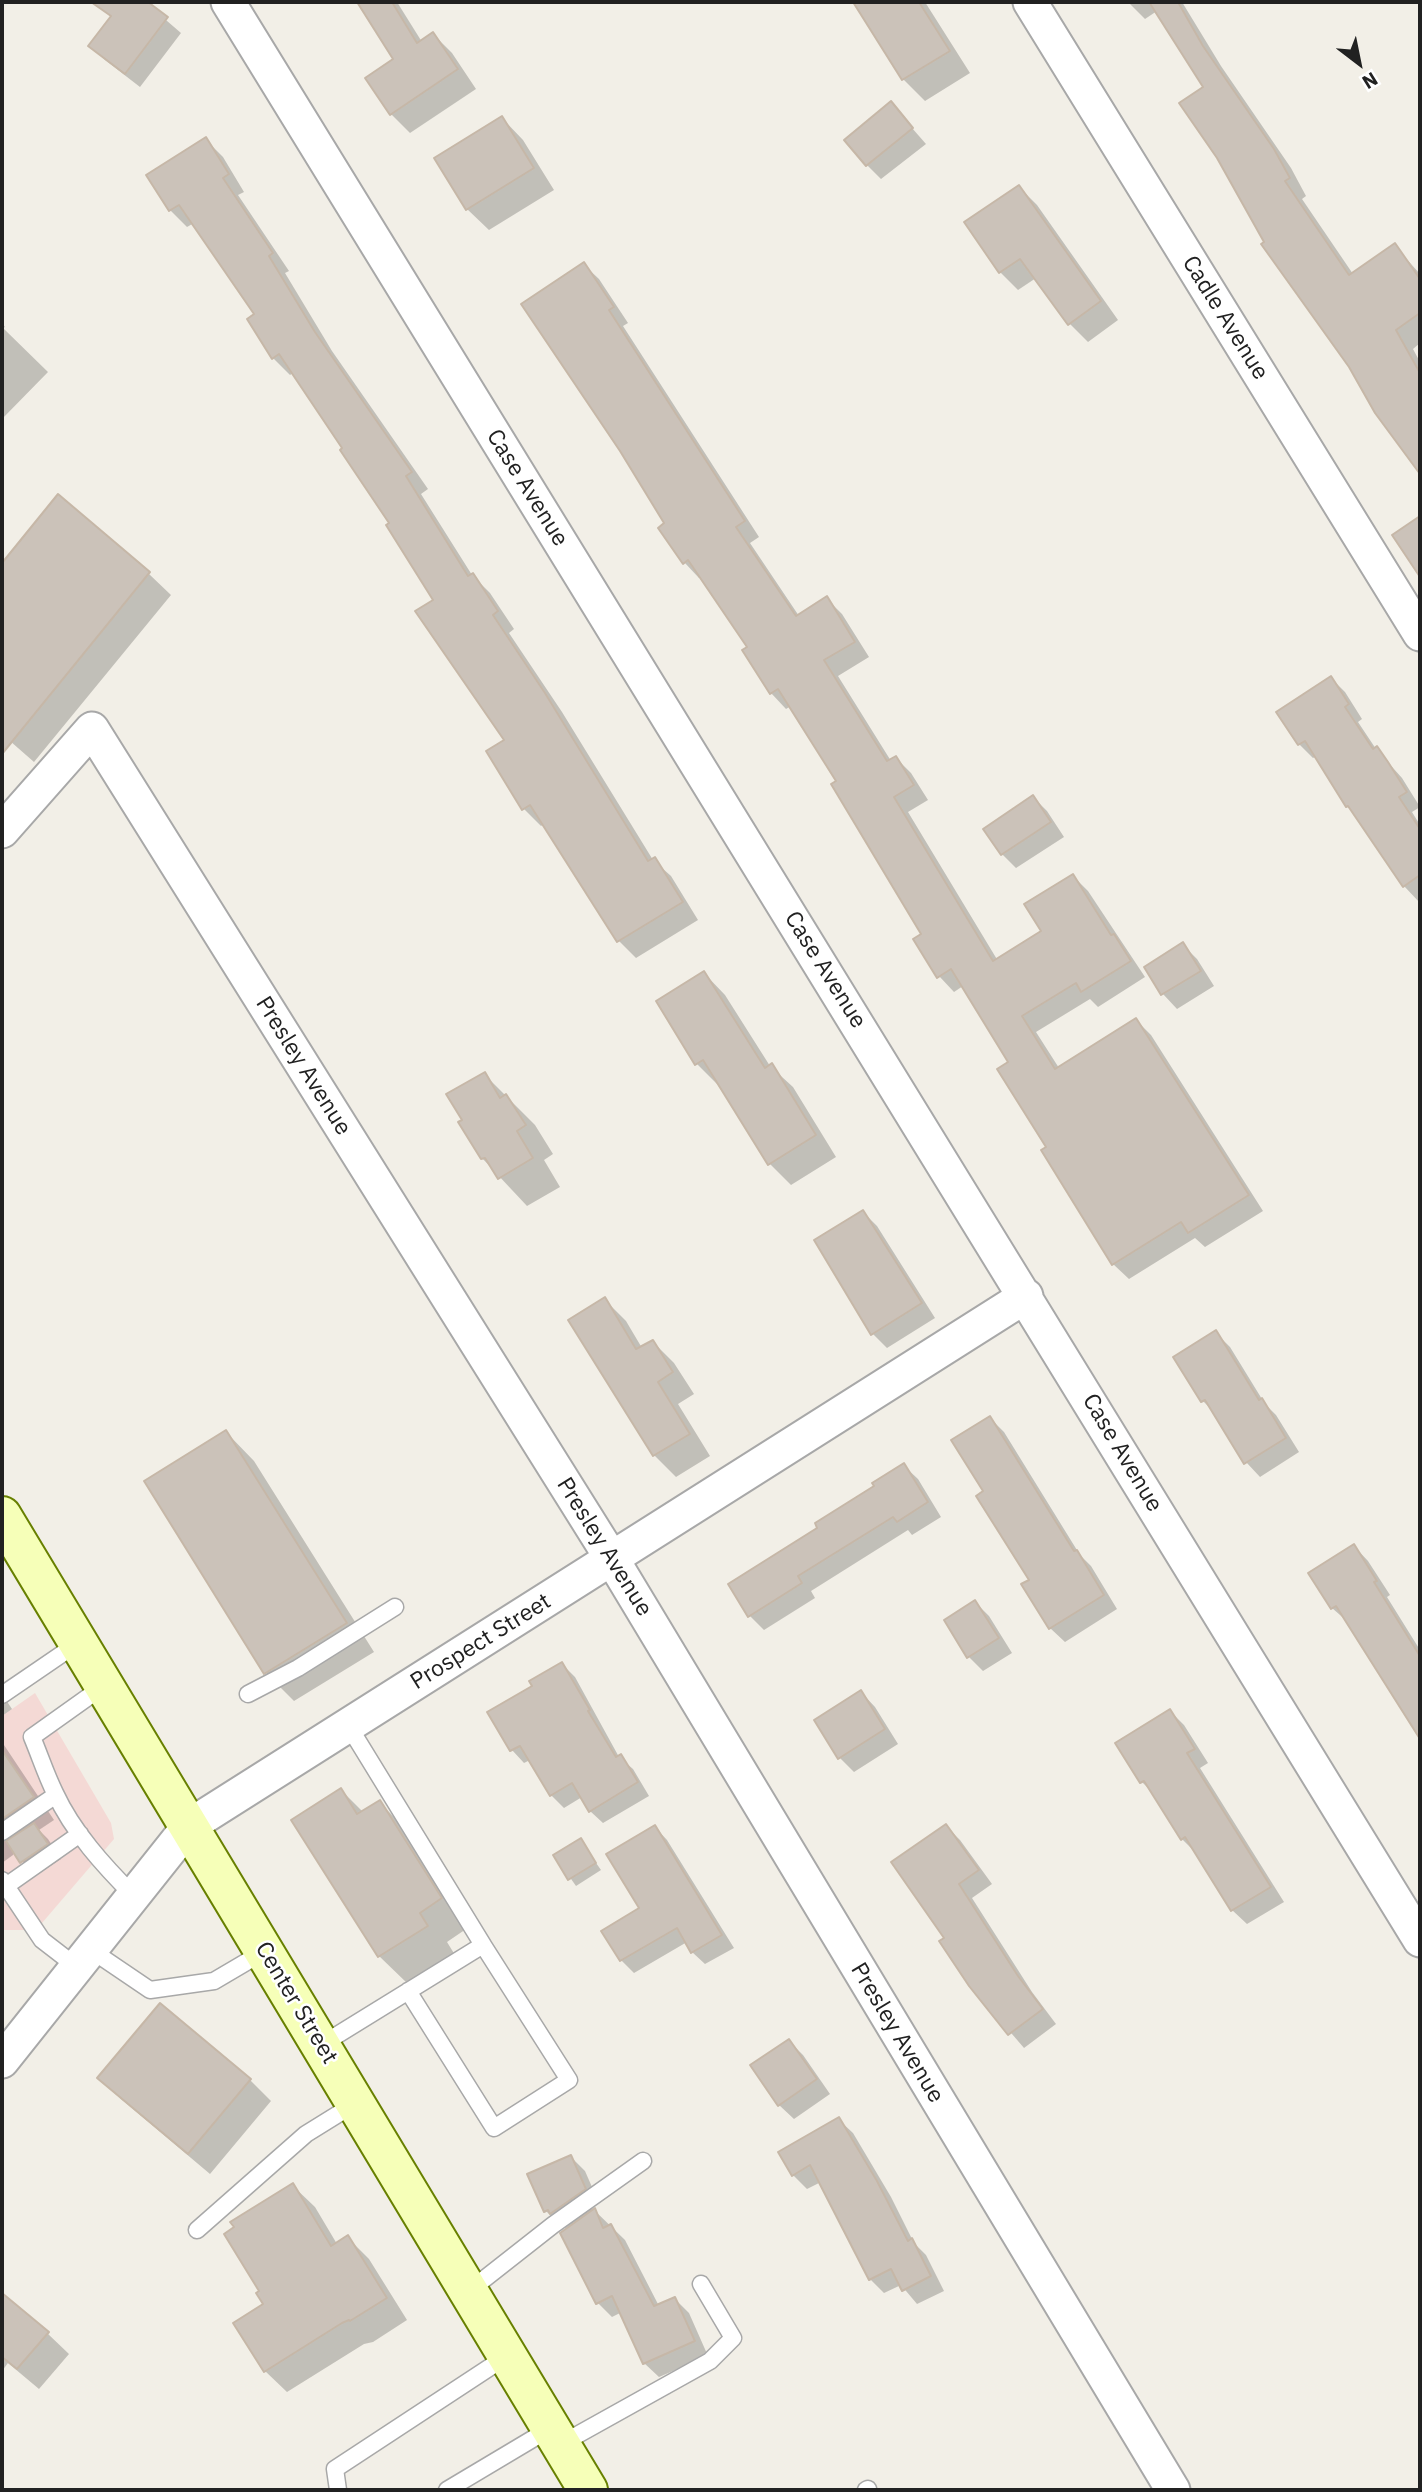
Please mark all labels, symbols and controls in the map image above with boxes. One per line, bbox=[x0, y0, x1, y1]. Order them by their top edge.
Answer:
north arrow bbox=[1324, 28, 1394, 98]
text: N bbox=[1358, 67, 1382, 95]
street label: Cadle Avenue bbox=[1176, 251, 1274, 385]
street label: Case Avenue bbox=[480, 424, 574, 552]
street label: Case Avenue bbox=[778, 906, 872, 1034]
street label: Presley Avenue bbox=[249, 992, 357, 1140]
street label: Case Avenue bbox=[1076, 1389, 1168, 1517]
street label: Presley Avenue bbox=[550, 1473, 658, 1621]
street label: Prospect Street bbox=[406, 1588, 556, 1696]
street label: Center Street bbox=[249, 1937, 343, 2069]
street label: Presley Avenue bbox=[844, 1958, 950, 2108]

